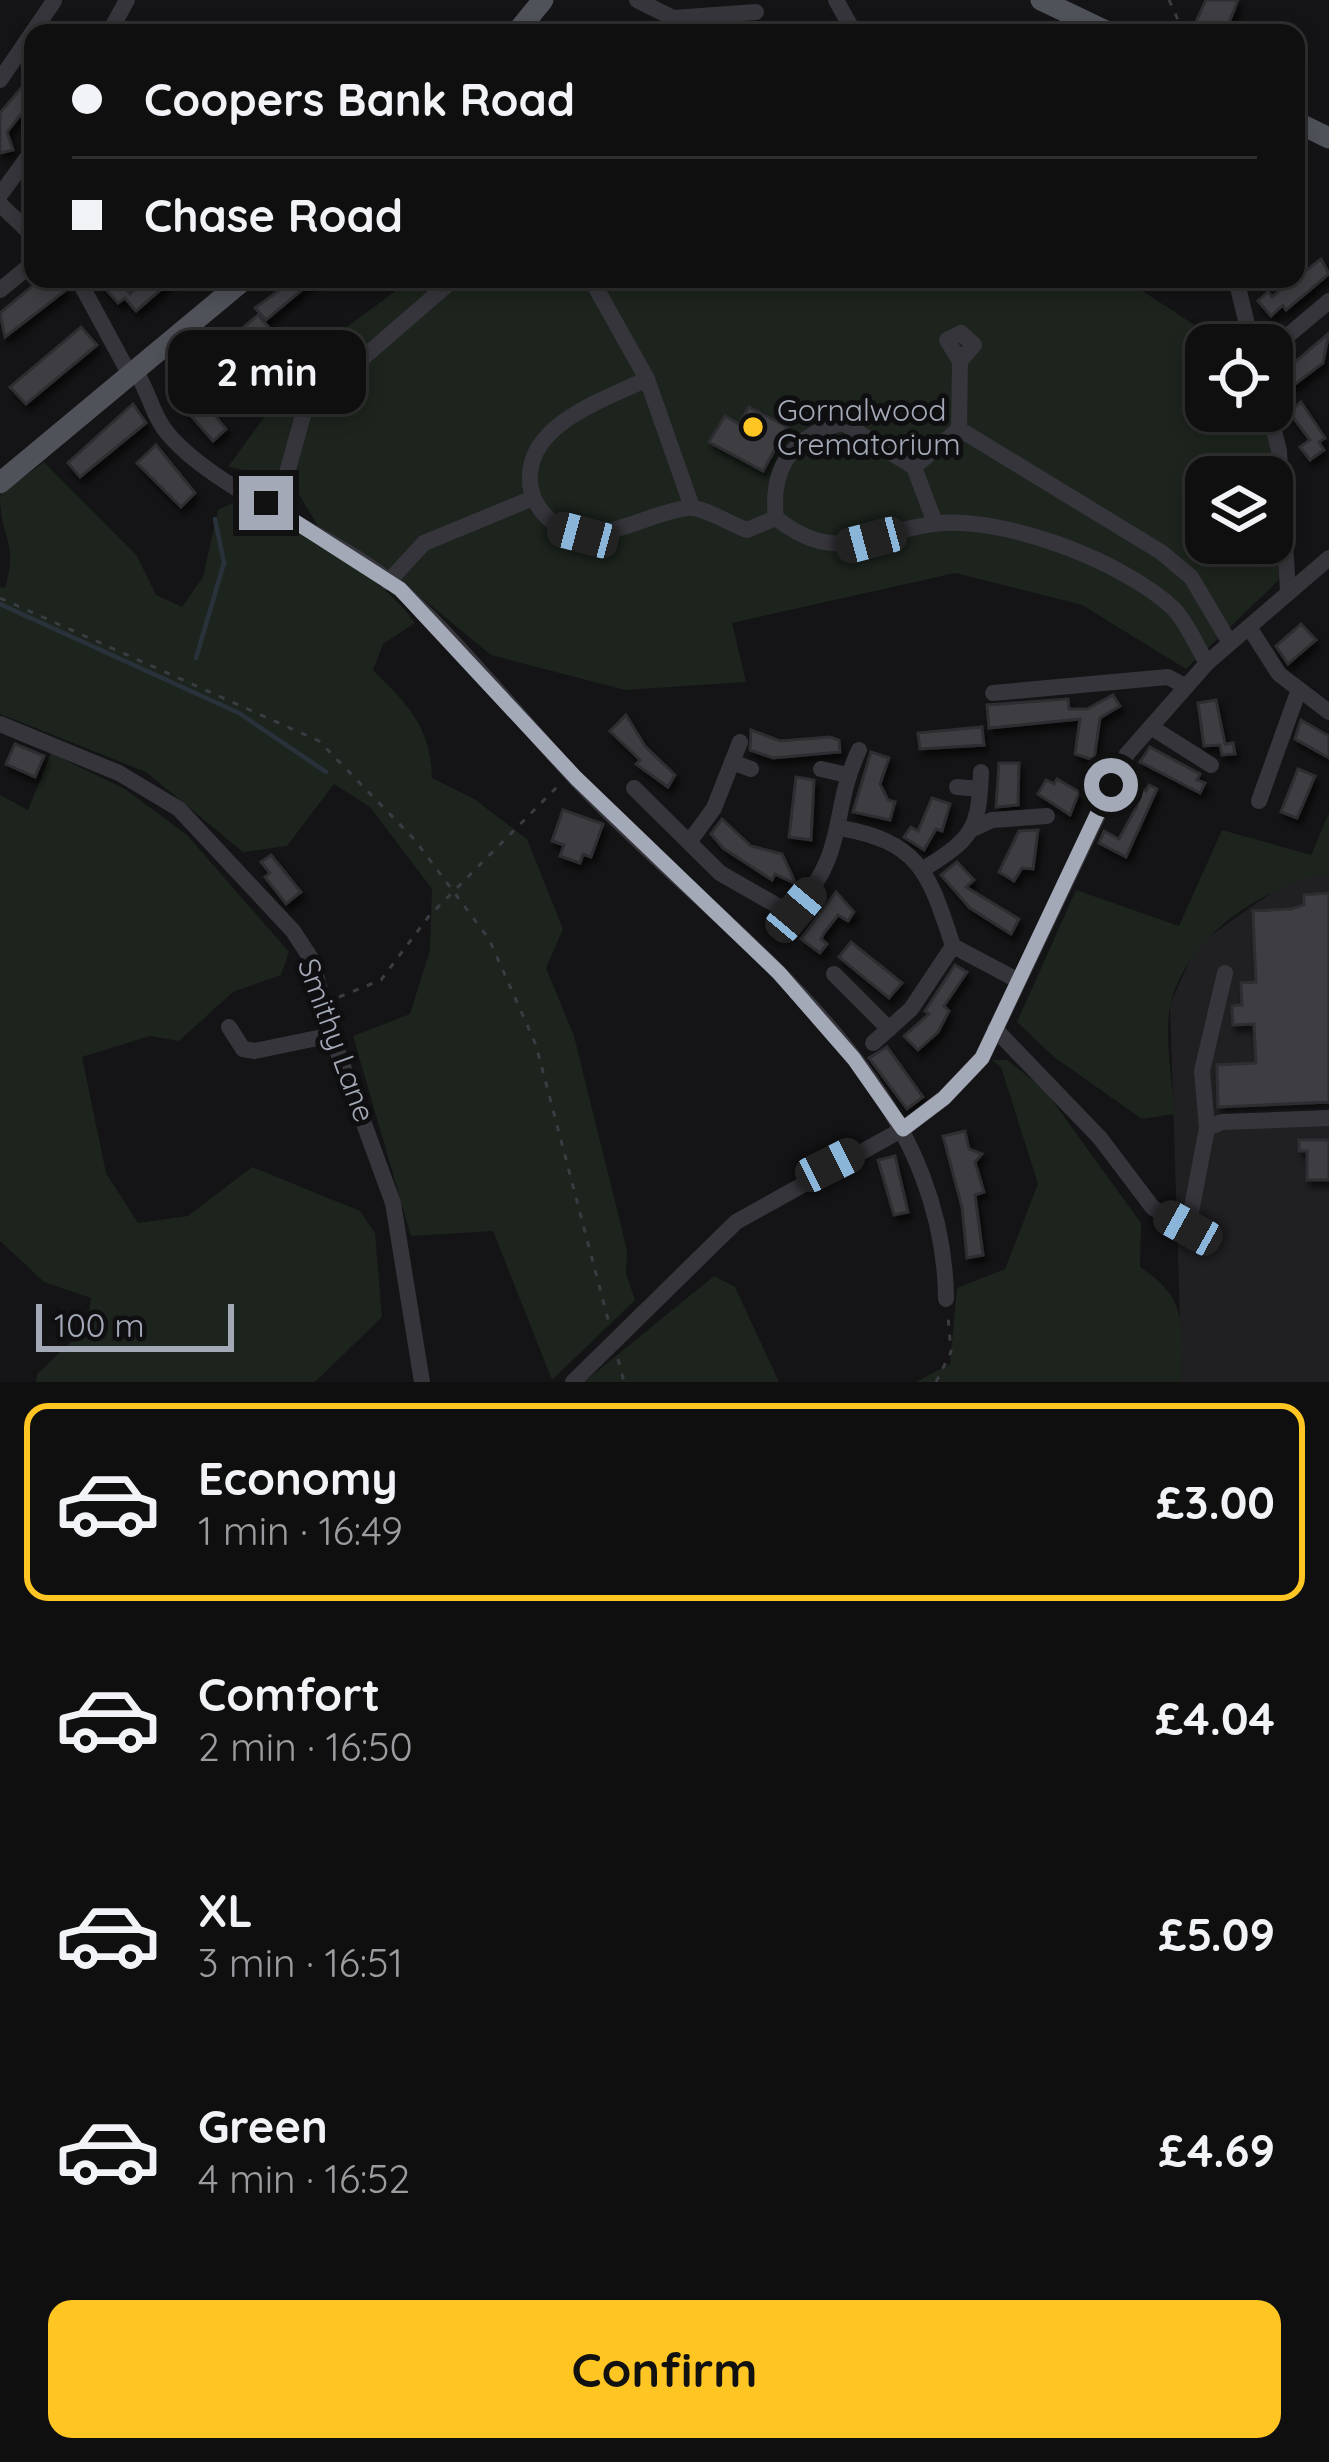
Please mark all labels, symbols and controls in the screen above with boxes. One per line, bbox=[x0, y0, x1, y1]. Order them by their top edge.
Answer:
text: Coopers Bank Road bbox=[144, 71, 575, 127]
text: Chase Road bbox=[144, 187, 403, 243]
map controls bbox=[1185, 324, 1293, 564]
button: locate bbox=[1185, 324, 1293, 432]
callout: 2 min bbox=[167, 329, 365, 413]
text: 2 min bbox=[216, 347, 318, 396]
place label: Gornalwood Crematorium bbox=[777, 391, 961, 463]
marker: Gornalwood Crematorium bbox=[740, 414, 766, 440]
button: layers bbox=[1185, 456, 1293, 564]
route end bbox=[239, 476, 293, 530]
car bbox=[544, 508, 622, 562]
car bbox=[832, 513, 910, 567]
route start bbox=[1084, 758, 1138, 812]
car bbox=[759, 871, 833, 949]
street label: Smithy Lane bbox=[290, 953, 384, 1127]
car bbox=[790, 1133, 870, 1197]
car bbox=[1148, 1195, 1228, 1261]
scale bar bbox=[36, 1298, 234, 1351]
text: 100 m bbox=[54, 1304, 145, 1345]
icon: car bbox=[54, 1448, 162, 1556]
text: Economy bbox=[198, 1450, 398, 1506]
text: £3.00 bbox=[1156, 1474, 1275, 1530]
text: 1 min · 16:49 bbox=[198, 1506, 403, 1555]
icon: car bbox=[54, 1664, 162, 1772]
text: Comfort bbox=[198, 1666, 380, 1722]
text: £4.04 bbox=[1155, 1690, 1275, 1746]
text: 2 min · 16:50 bbox=[198, 1722, 413, 1771]
icon: car bbox=[54, 1880, 162, 1988]
text: XL bbox=[198, 1882, 253, 1938]
text: £5.09 bbox=[1158, 1906, 1275, 1962]
text: 3 min · 16:51 bbox=[198, 1938, 403, 1987]
icon: car bbox=[54, 2096, 162, 2204]
text: Green bbox=[198, 2098, 328, 2154]
text: £4.69 bbox=[1159, 2122, 1275, 2178]
text: 4 min · 16:52 bbox=[198, 2154, 410, 2203]
button: Confirm bbox=[48, 2300, 1281, 2438]

